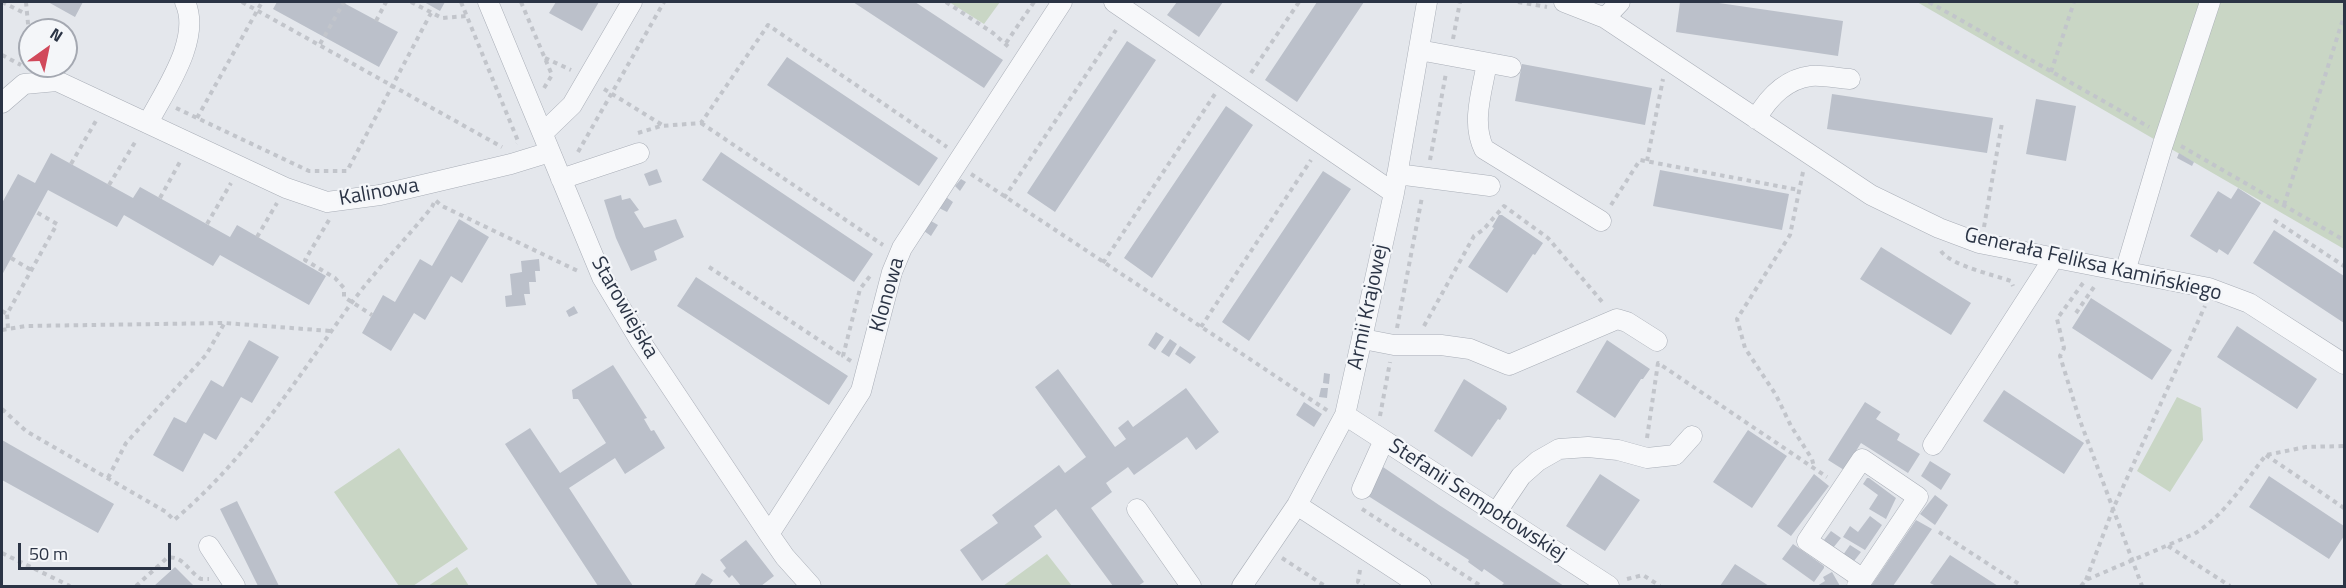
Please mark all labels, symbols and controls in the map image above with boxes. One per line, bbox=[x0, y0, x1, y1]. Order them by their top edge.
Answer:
north arrow bbox=[18, 18, 78, 78]
text: N bbox=[46, 21, 68, 48]
street label: Kalinowa bbox=[337, 174, 421, 212]
street label: Generała Feliksa Kamińskiego bbox=[1962, 223, 2224, 307]
street label: Armii Krajowej bbox=[1343, 242, 1395, 372]
street label: Starowiejska bbox=[585, 253, 663, 363]
street label: Klonowa bbox=[865, 255, 911, 335]
street label: Stefanii Sempołowskiej bbox=[1384, 434, 1570, 568]
scale bar bbox=[21, 531, 174, 569]
text: 50 m bbox=[29, 540, 68, 567]

